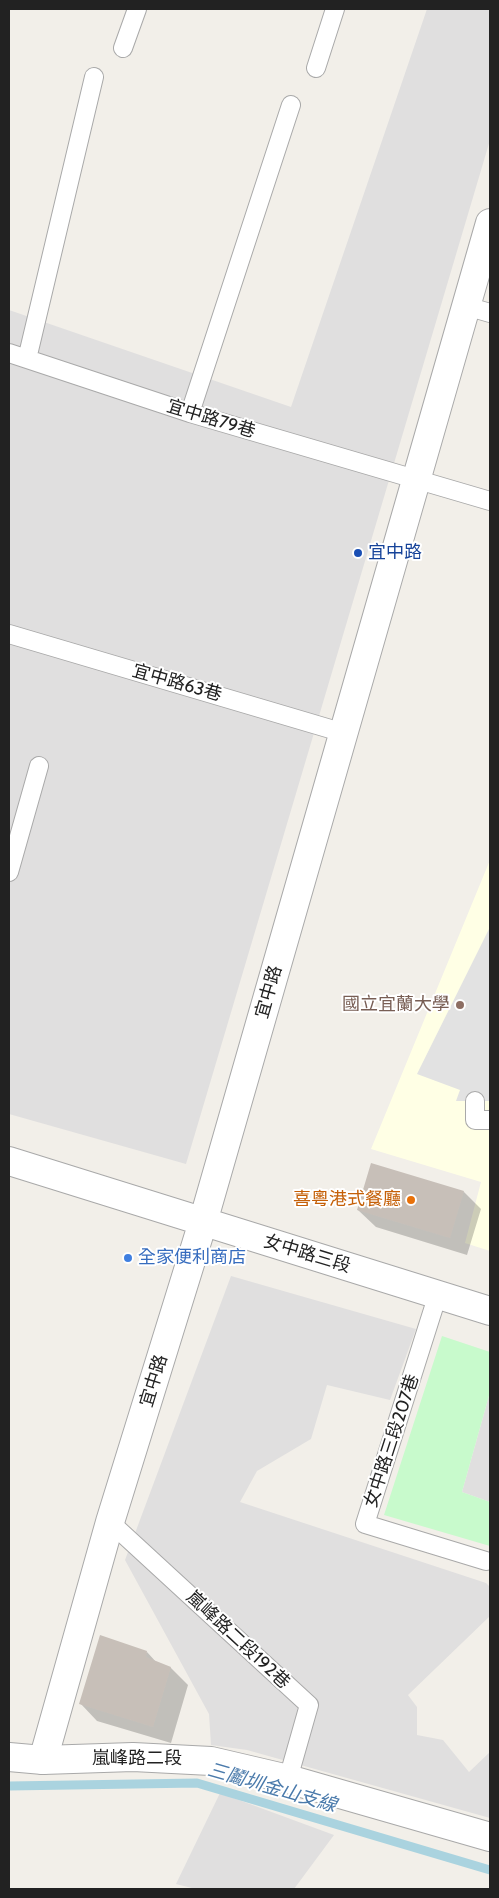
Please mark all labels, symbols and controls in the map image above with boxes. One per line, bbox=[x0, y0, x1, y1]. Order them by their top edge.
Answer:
street label: 宜中路79巷 bbox=[164, 395, 258, 443]
place label: 宜中路 bbox=[368, 542, 422, 564]
marker: 宜中路 bbox=[352, 547, 364, 559]
street label: 宜中路63巷 bbox=[130, 660, 224, 706]
street label: 宜中路 bbox=[251, 963, 287, 1021]
place label: 國立宜蘭大學 bbox=[342, 994, 450, 1016]
marker: 國立宜蘭大學 bbox=[454, 999, 466, 1011]
place label: 喜粵港式餐廳 bbox=[293, 1189, 401, 1211]
marker: 喜粵港式餐廳 bbox=[405, 1194, 417, 1206]
street label: 女中路三段 bbox=[261, 1231, 353, 1277]
place label: 全家便利商店 bbox=[138, 1247, 246, 1269]
marker: 全家便利商店 bbox=[122, 1252, 134, 1264]
street label: 宜中路 bbox=[136, 1352, 172, 1410]
street label: 女中路三段207巷 bbox=[360, 1372, 424, 1510]
street label: 嵐峰路二段192巷 bbox=[182, 1587, 294, 1693]
street label: 嵐峰路二段 bbox=[92, 1748, 182, 1770]
water label: 三鬮圳金山支線 bbox=[205, 1759, 339, 1817]

